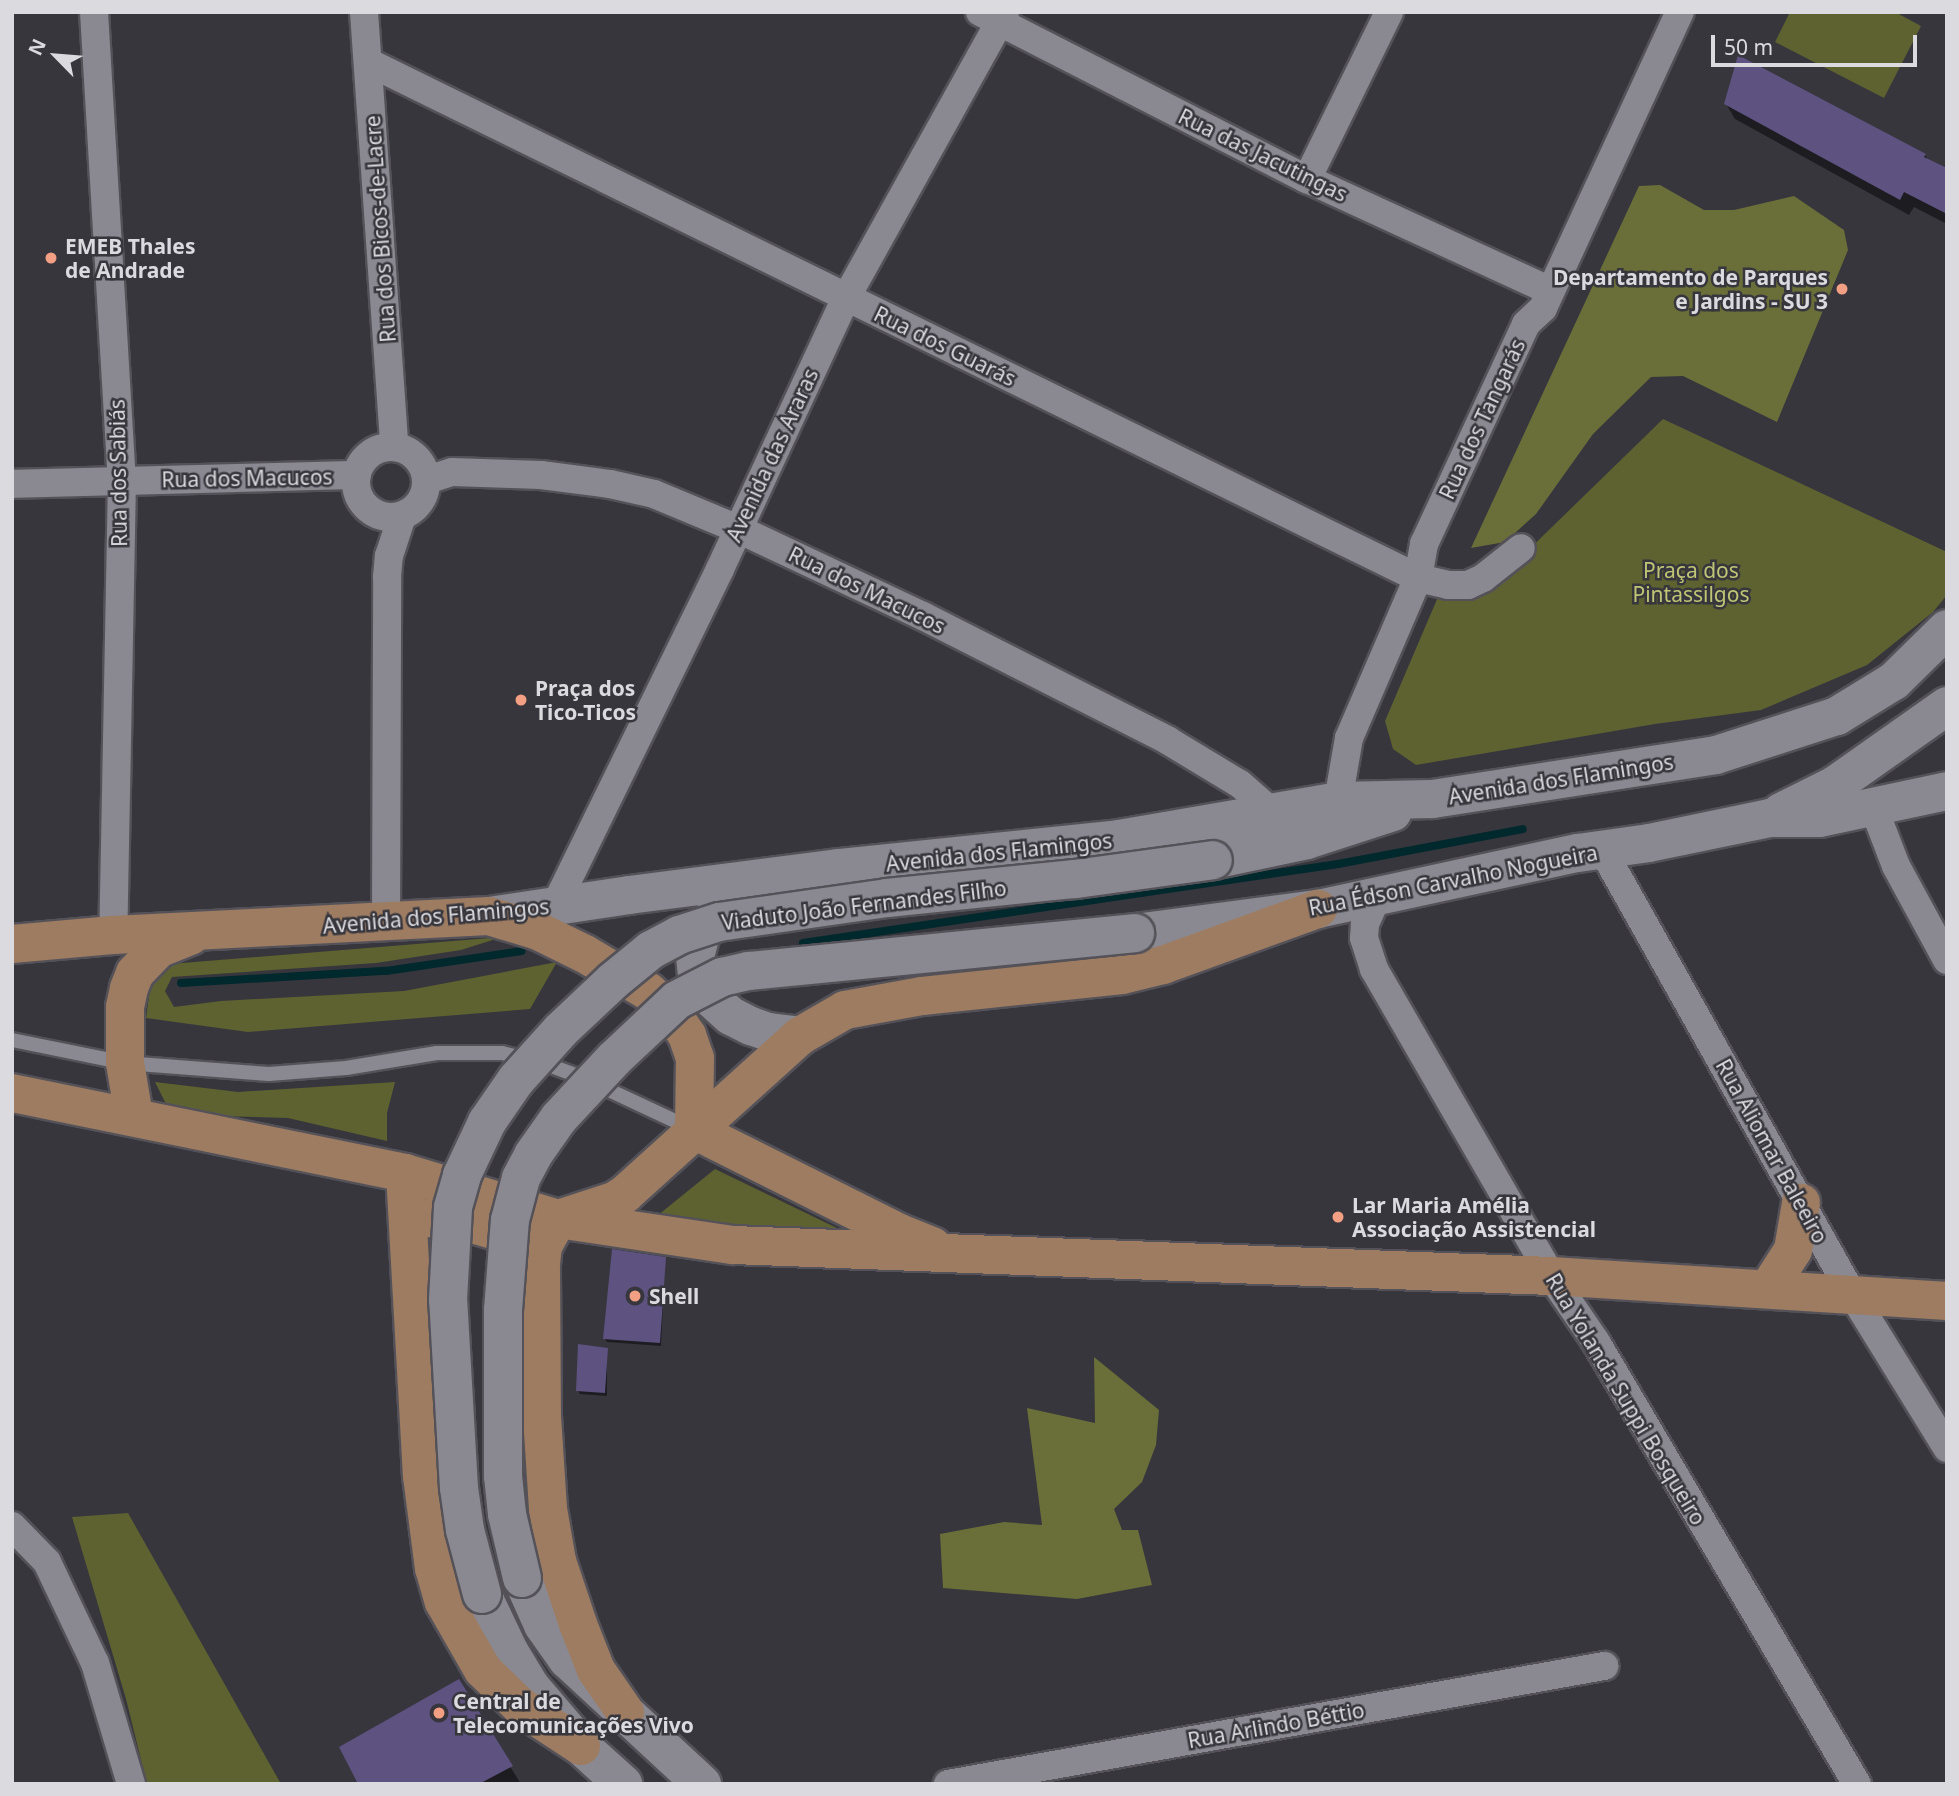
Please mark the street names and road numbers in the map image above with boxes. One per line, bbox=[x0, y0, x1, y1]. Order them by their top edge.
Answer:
street label: Rua das Jacutingas bbox=[1174, 103, 1352, 207]
street label: Rua dos Bicos-de-Lacre bbox=[359, 115, 401, 343]
street label: Rua dos Guarás bbox=[870, 301, 1020, 391]
street label: Rua dos Tangarás bbox=[1434, 335, 1530, 503]
street label: Avenida das Araras bbox=[721, 364, 823, 546]
street label: Rua dos Sabiás bbox=[104, 399, 132, 547]
street label: Rua dos Macucos bbox=[161, 464, 333, 492]
street label: Rua dos Macucos bbox=[785, 541, 949, 639]
street label: Avenida dos Flamingos bbox=[1447, 749, 1675, 809]
street label: Avenida dos Flamingos bbox=[885, 828, 1113, 876]
street label: Rua Édson Carvalho Nogueira bbox=[1306, 840, 1600, 920]
street label: Viaduto João Fernandes Filho bbox=[720, 875, 1008, 935]
street label: Avenida dos Flamingos bbox=[322, 894, 550, 938]
street label: Rua Aliomar Baleeiro bbox=[1711, 1054, 1833, 1248]
street label: Rua Yolanda Suppi Bosqueiro bbox=[1541, 1269, 1711, 1529]
street label: Rua Arlindo Béttio bbox=[1186, 1697, 1366, 1753]

